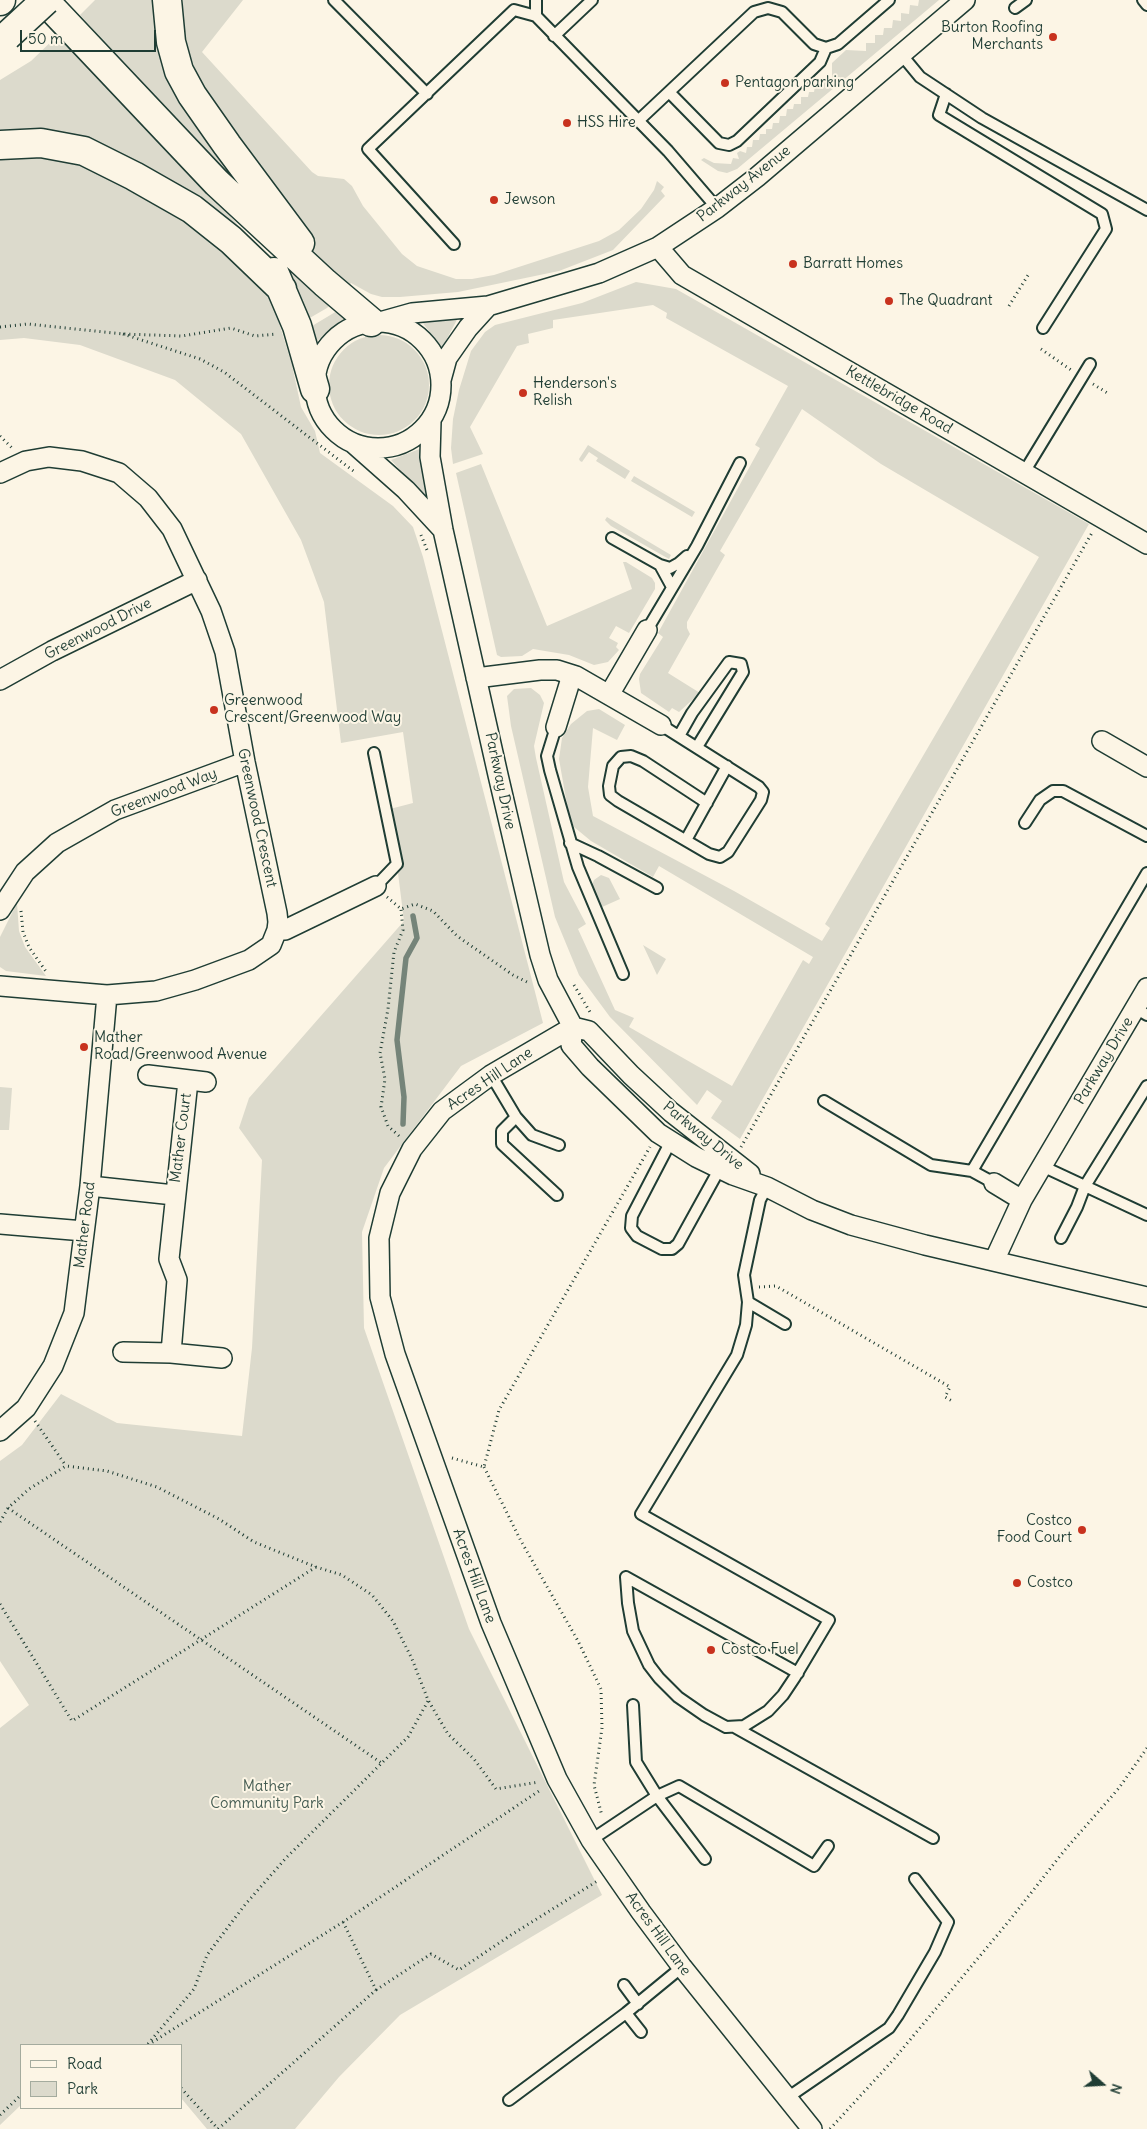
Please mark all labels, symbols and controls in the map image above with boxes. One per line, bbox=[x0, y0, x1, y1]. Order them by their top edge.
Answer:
place label: Burton Roofing Merchants bbox=[941, 19, 1043, 54]
scale bar bbox=[22, 20, 159, 52]
text: 50 m bbox=[28, 29, 63, 48]
marker: Burton Roofing Merchants bbox=[1047, 31, 1059, 43]
place label: Pentagon parking bbox=[735, 74, 854, 92]
marker: Pentagon parking bbox=[719, 77, 731, 89]
place label: HSS Hire bbox=[577, 114, 636, 132]
marker: HSS Hire bbox=[561, 117, 573, 129]
street label: Parkway Avenue bbox=[694, 142, 794, 226]
place label: Jewson bbox=[504, 191, 555, 209]
marker: Jewson bbox=[488, 194, 500, 206]
place label: Barratt Homes bbox=[803, 255, 903, 273]
marker: Barratt Homes bbox=[787, 258, 799, 270]
place label: The Quadrant bbox=[899, 292, 993, 310]
marker: The Quadrant bbox=[883, 295, 895, 307]
street label: Kettlebridge Road bbox=[842, 362, 956, 438]
place label: Henderson's Relish bbox=[533, 375, 617, 410]
marker: Henderson's Relish bbox=[517, 387, 529, 399]
street label: Greenwood Drive bbox=[41, 594, 155, 664]
place label: Greenwood Crescent/Greenwood Way bbox=[224, 692, 401, 727]
marker: Greenwood Crescent/Greenwood Way bbox=[208, 704, 220, 716]
street label: Parkway Drive bbox=[481, 731, 519, 831]
street label: Greenwood Crescent bbox=[233, 747, 281, 889]
street label: Greenwood Way bbox=[108, 764, 220, 822]
street label: Parkway Drive bbox=[1071, 1014, 1137, 1108]
place label: Mather Road/Greenwood Avenue bbox=[94, 1029, 267, 1064]
marker: Mather Road/Greenwood Avenue bbox=[78, 1041, 90, 1053]
street label: Acres Hill Lane bbox=[444, 1044, 536, 1114]
street label: Mather Court bbox=[167, 1092, 195, 1184]
street label: Parkway Drive bbox=[659, 1098, 747, 1174]
street label: Mather Road bbox=[71, 1181, 99, 1269]
place label: Costco Food Court bbox=[997, 1512, 1072, 1547]
marker: Costco Food Court bbox=[1076, 1524, 1088, 1536]
street label: Acres Hill Lane bbox=[449, 1526, 499, 1626]
place label: Costco bbox=[1027, 1574, 1073, 1592]
marker: Costco bbox=[1011, 1577, 1023, 1589]
place label: Costco Fuel bbox=[721, 1641, 799, 1659]
marker: Costco Fuel bbox=[705, 1644, 717, 1656]
park label: Mather Community Park bbox=[210, 1778, 324, 1813]
street label: Acres Hill Lane bbox=[622, 1889, 694, 1979]
legend bbox=[20, 2044, 182, 2109]
text: Road bbox=[67, 2054, 102, 2073]
north arrow bbox=[1077, 2059, 1127, 2109]
text: Park bbox=[67, 2079, 98, 2098]
text: N bbox=[1106, 2081, 1126, 2096]

